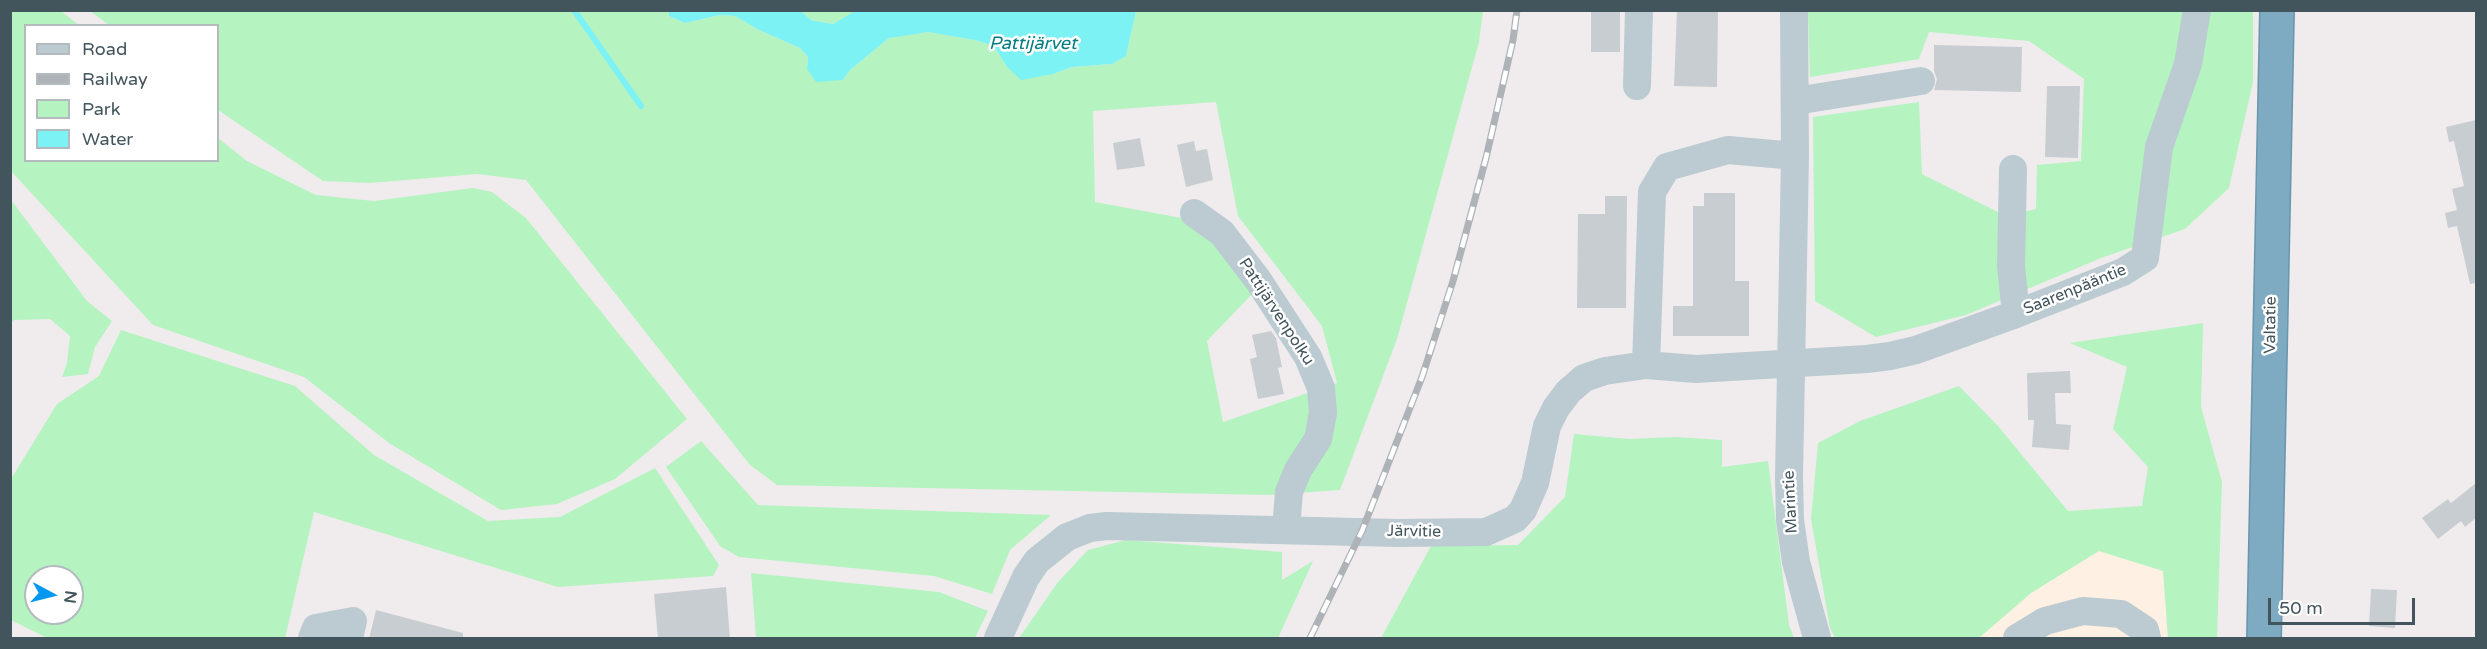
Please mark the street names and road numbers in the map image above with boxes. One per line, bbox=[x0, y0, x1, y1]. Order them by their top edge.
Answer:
street label: Pattijärvenpolku bbox=[1234, 255, 1318, 369]
street label: Saarenpääntie bbox=[2021, 261, 2129, 319]
street label: Valtatie bbox=[2261, 296, 2281, 354]
street label: Marintie bbox=[1780, 470, 1802, 534]
street label: Järvitie bbox=[1387, 522, 1441, 542]

